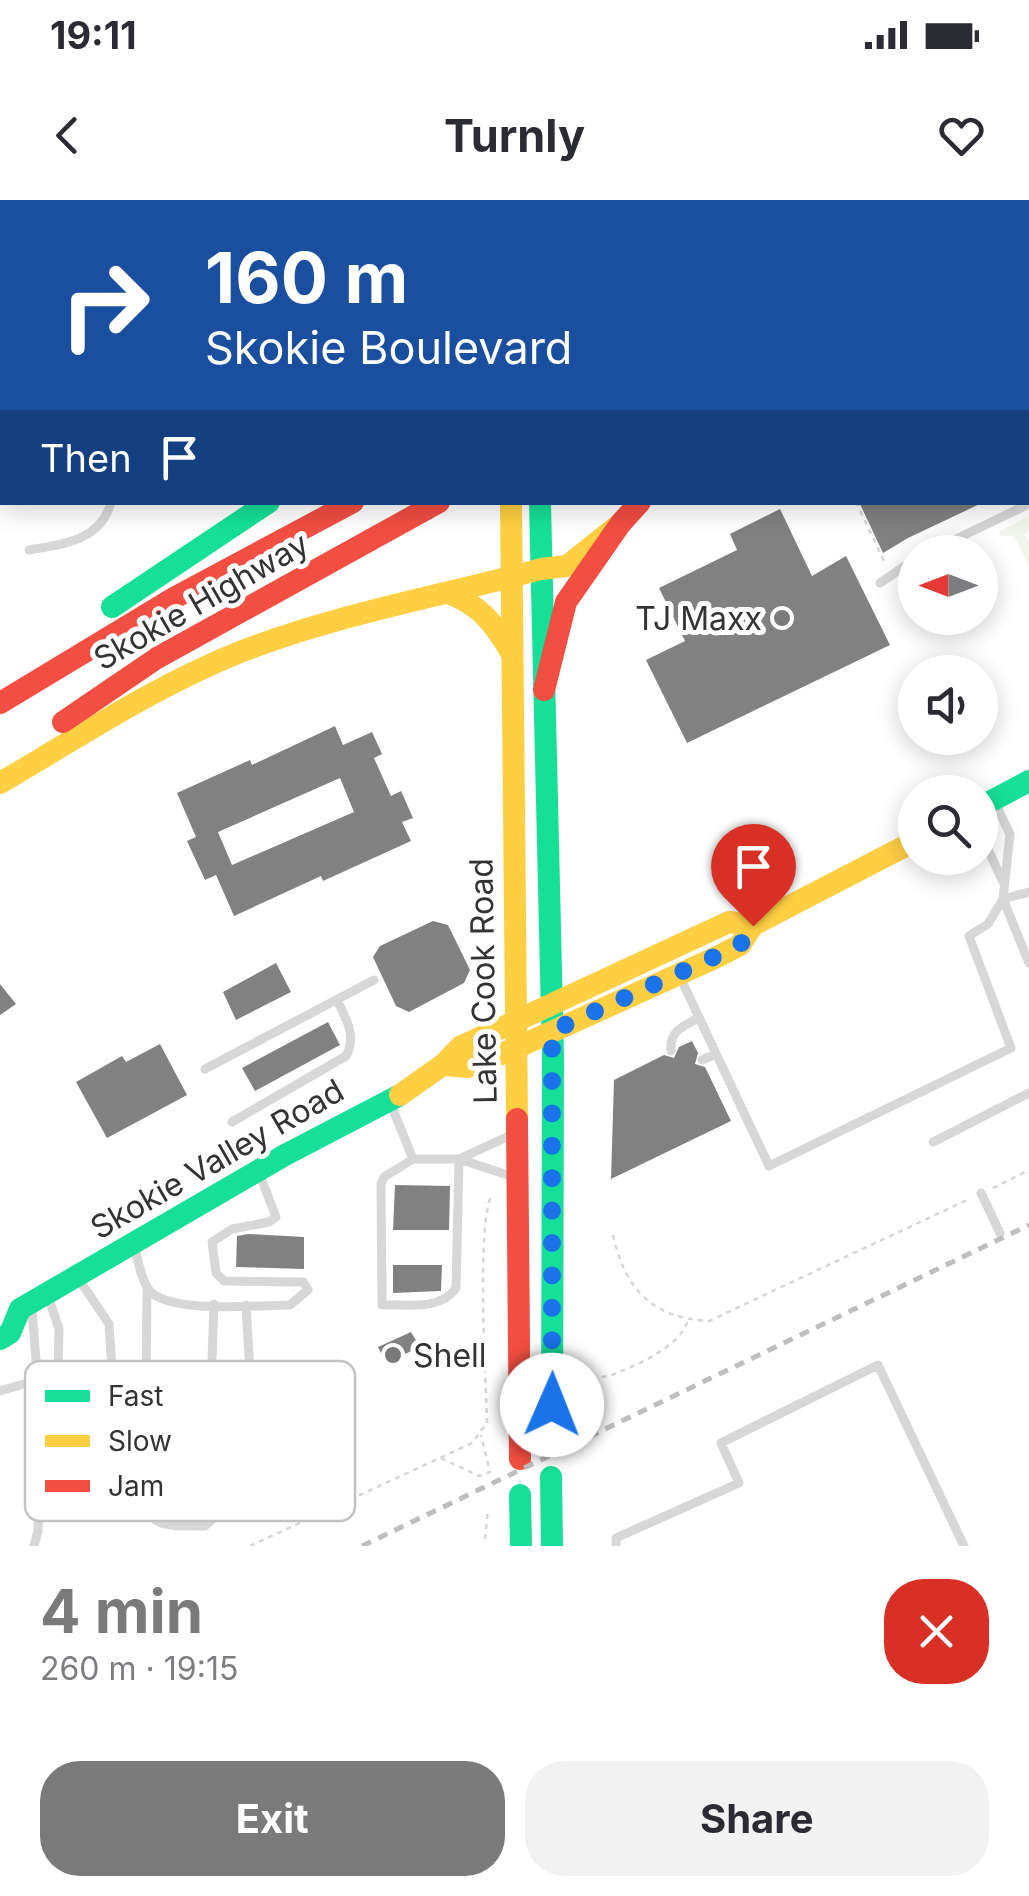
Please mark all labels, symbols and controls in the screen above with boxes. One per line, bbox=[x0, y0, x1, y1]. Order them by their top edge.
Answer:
text: 19:11 bbox=[50, 12, 137, 58]
icon: back bbox=[40, 108, 95, 163]
text: Turnly bbox=[444, 108, 585, 163]
icon: heart bbox=[934, 108, 989, 163]
text: 160 m bbox=[205, 235, 408, 320]
icon: right bbox=[40, 240, 170, 370]
text: Skokie Boulevard bbox=[205, 320, 572, 375]
icon: arrive bbox=[152, 430, 207, 485]
text: Then bbox=[40, 435, 132, 481]
street label: Skokie Highway bbox=[87, 524, 315, 678]
north arrow bbox=[898, 535, 998, 635]
map controls bbox=[898, 535, 998, 875]
place label: TJ Maxx bbox=[635, 599, 762, 638]
marker: TJ Maxx bbox=[771, 607, 793, 629]
button: sound bbox=[898, 655, 998, 755]
button: search bbox=[898, 775, 998, 875]
pin bbox=[711, 824, 796, 927]
icon: arrive bbox=[726, 839, 781, 894]
street label: Lake Cook Road bbox=[461, 858, 505, 1104]
street label: Skokie Valley Road bbox=[84, 1071, 350, 1247]
place label: Shell bbox=[413, 1336, 487, 1375]
marker: Shell bbox=[382, 1344, 404, 1366]
position arrow bbox=[500, 1353, 604, 1457]
legend bbox=[25, 1361, 355, 1521]
text: Fast bbox=[108, 1379, 164, 1413]
text: Slow bbox=[108, 1424, 172, 1458]
text: Jam bbox=[108, 1469, 164, 1503]
text: 4 min bbox=[40, 1575, 203, 1647]
button: close bbox=[884, 1579, 989, 1684]
text: 260 m · 19:15 bbox=[40, 1649, 238, 1688]
button: Exit bbox=[40, 1761, 505, 1876]
button: Share bbox=[525, 1761, 989, 1876]

